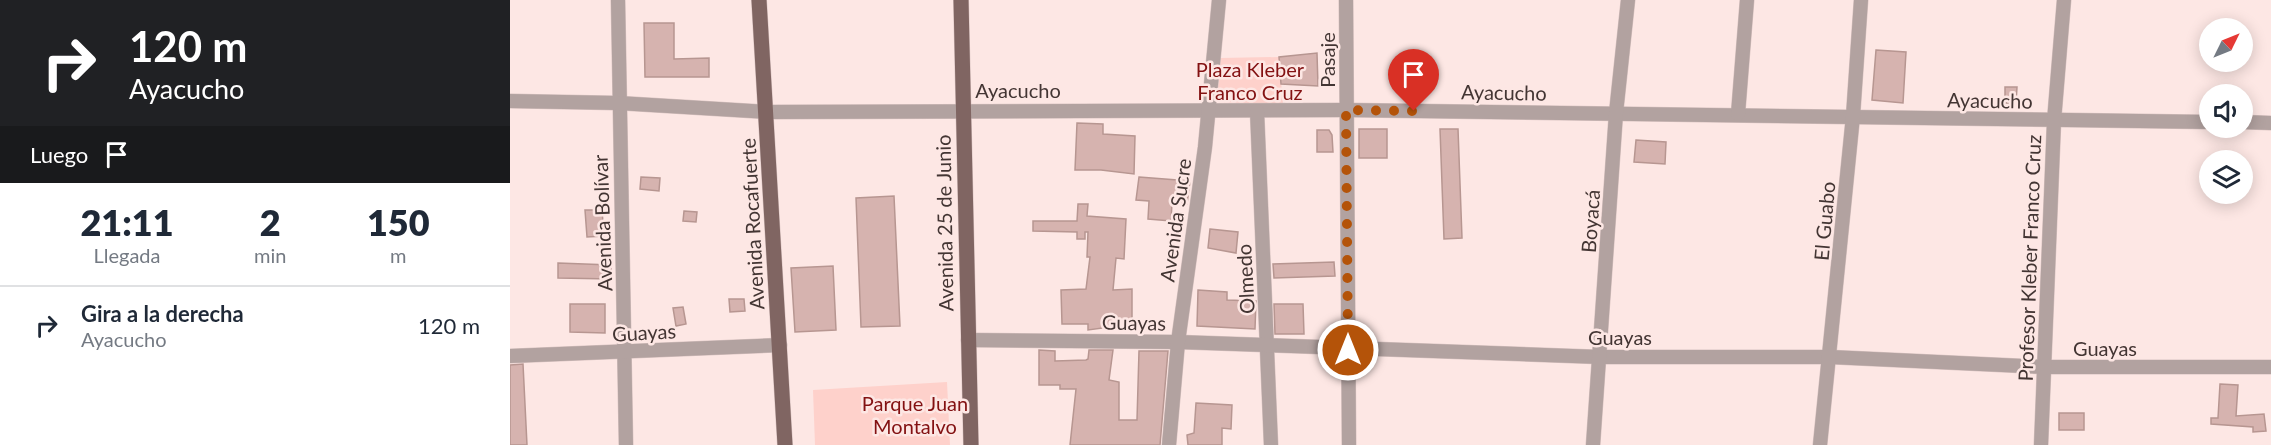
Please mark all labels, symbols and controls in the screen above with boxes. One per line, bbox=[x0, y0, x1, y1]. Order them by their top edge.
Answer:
north arrow bbox=[2199, 18, 2253, 72]
map controls bbox=[2199, 18, 2253, 204]
text: 120 m bbox=[129, 21, 247, 71]
icon: right bbox=[30, 24, 108, 102]
street label: Pasaje bbox=[1315, 32, 1339, 88]
pin bbox=[1388, 49, 1439, 111]
park label: Plaza Kleber Franco Cruz bbox=[1196, 57, 1305, 104]
icon: arrive bbox=[1397, 58, 1430, 91]
text: Ayacucho bbox=[129, 72, 244, 105]
street label: Ayacucho bbox=[975, 78, 1061, 102]
street label: Ayacucho bbox=[1461, 79, 1547, 105]
button: sound bbox=[2199, 84, 2253, 138]
street label: Ayacucho bbox=[1947, 87, 2033, 113]
street label: Avenida 25 de Junio bbox=[930, 134, 958, 312]
street label: Profesor Kleber Franco Cruz bbox=[2013, 134, 2045, 382]
icon: arrive bbox=[100, 138, 133, 171]
street label: Avenida Rocafuerte bbox=[736, 138, 768, 310]
text: Luego bbox=[30, 141, 88, 168]
button: layers bbox=[2199, 150, 2253, 204]
street label: Avenida Bolívar bbox=[588, 154, 616, 292]
street label: Avenida Sucre bbox=[1154, 157, 1196, 283]
street label: El Guabo bbox=[1809, 180, 1839, 262]
street label: Boyacá bbox=[1576, 189, 1604, 253]
text: 21:11 bbox=[80, 200, 174, 244]
text: 2 bbox=[260, 200, 281, 244]
text: 150 bbox=[367, 200, 430, 244]
text: Llegada bbox=[93, 243, 161, 267]
text: min bbox=[254, 243, 286, 267]
text: m bbox=[390, 243, 406, 267]
street label: Olmedo bbox=[1231, 243, 1259, 315]
text: Gira a la derecha bbox=[81, 300, 244, 327]
icon: right bbox=[30, 309, 63, 342]
street label: Guayas bbox=[1102, 309, 1166, 335]
text: 120 m bbox=[418, 312, 480, 339]
street label: Guayas bbox=[611, 318, 677, 346]
position arrow bbox=[1316, 318, 1380, 382]
street label: Guayas bbox=[1588, 325, 1652, 349]
text: Ayacucho bbox=[81, 327, 167, 351]
street label: Guayas bbox=[2073, 336, 2137, 360]
park label: Parque Juan Montalvo bbox=[862, 391, 968, 438]

